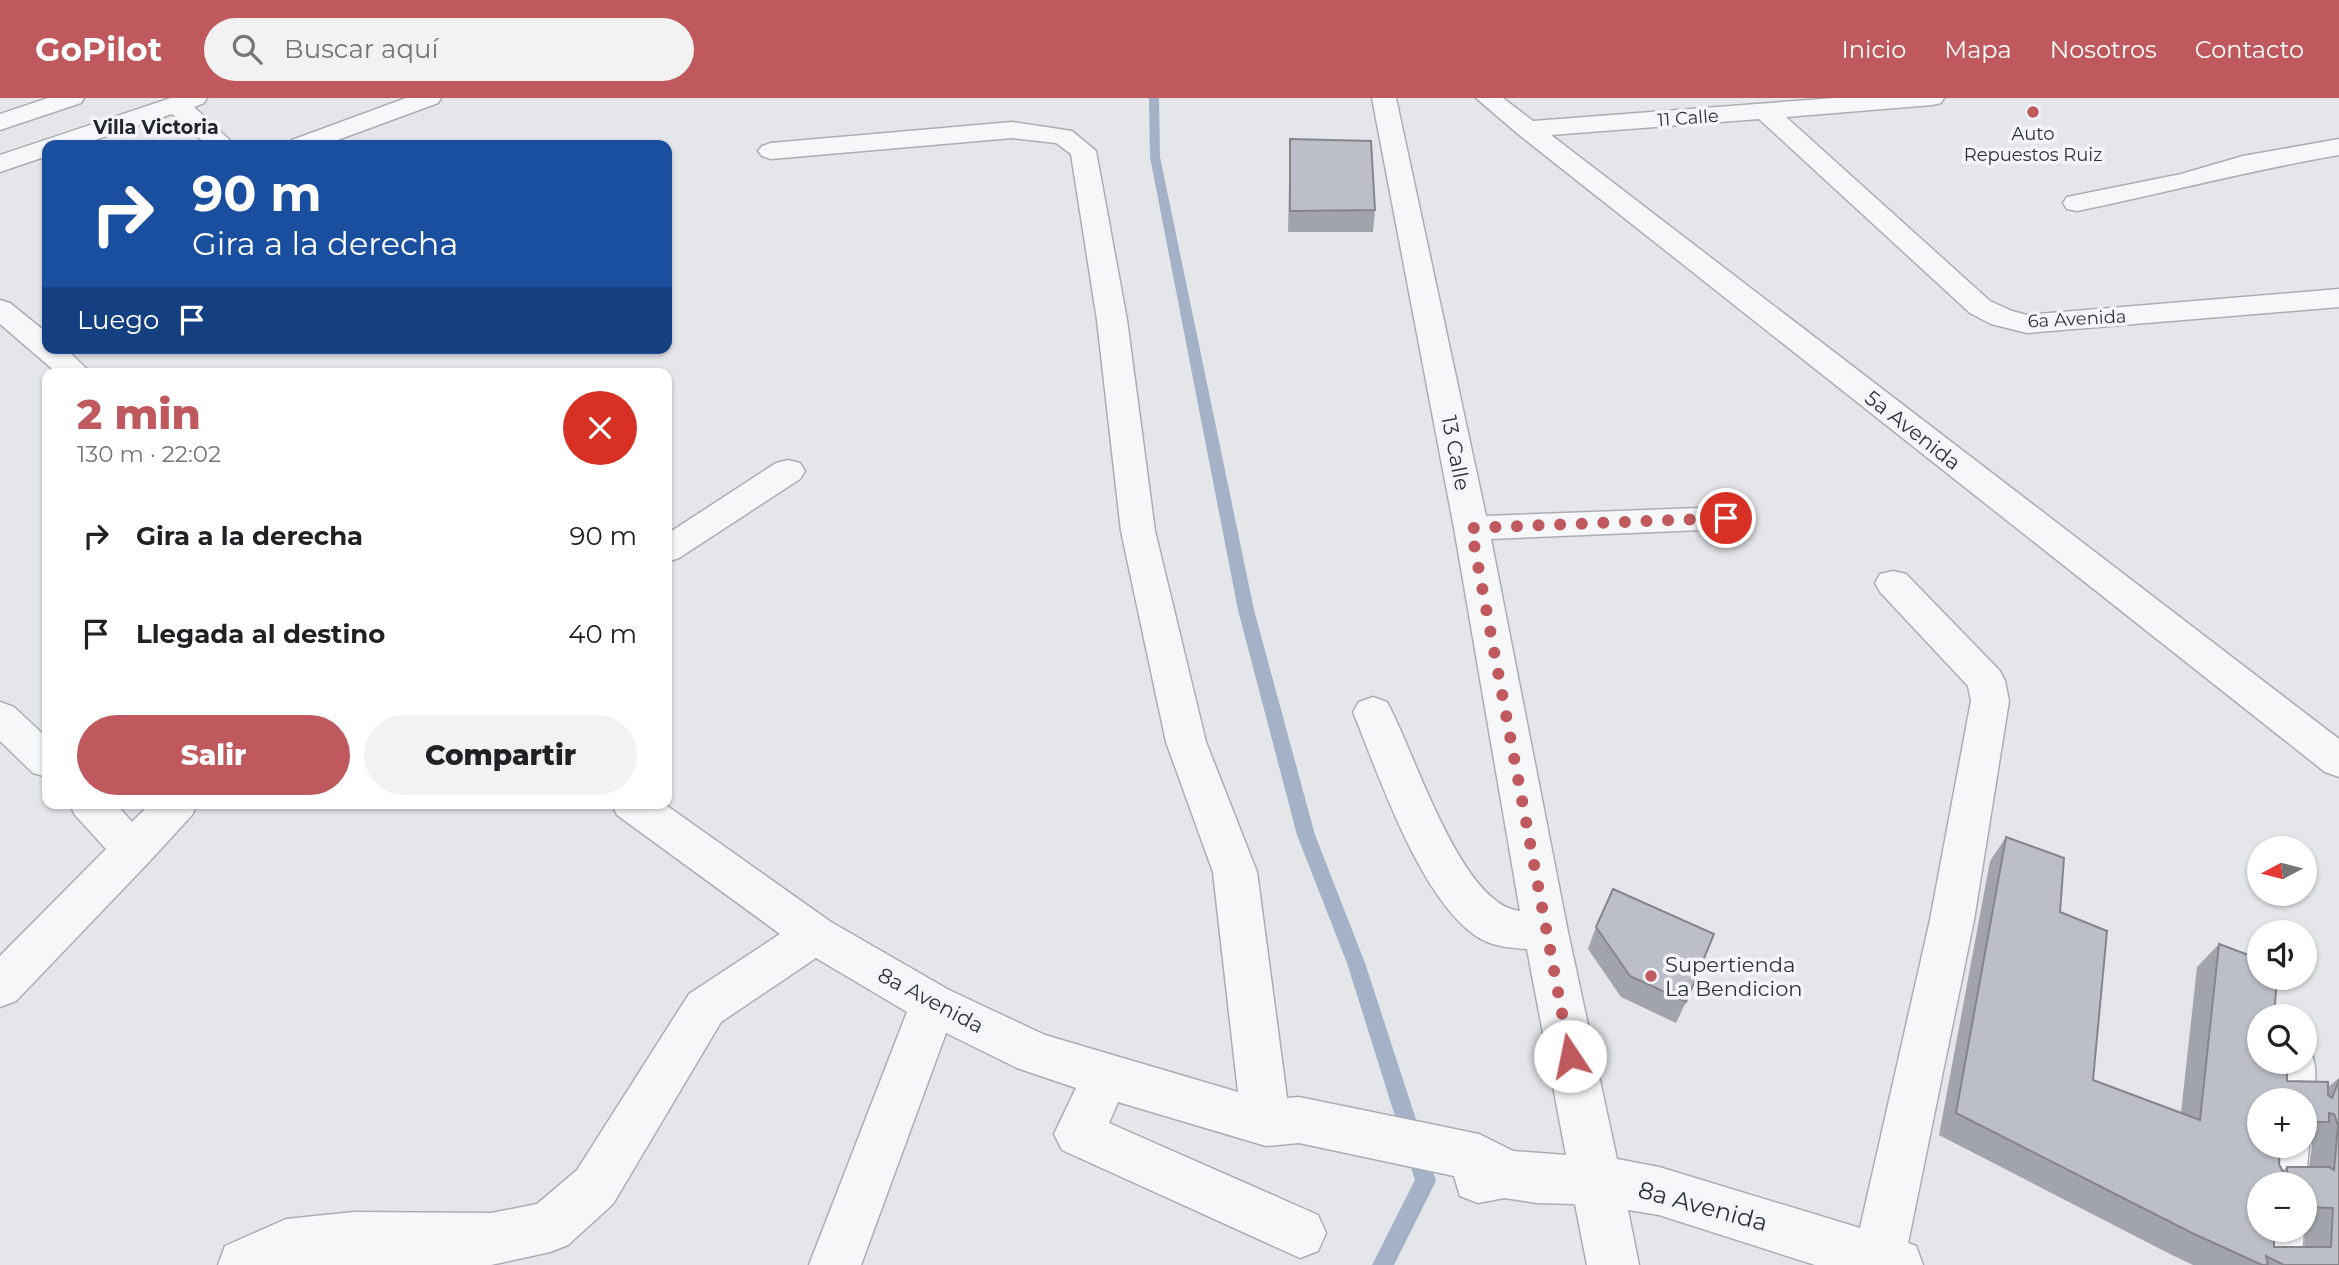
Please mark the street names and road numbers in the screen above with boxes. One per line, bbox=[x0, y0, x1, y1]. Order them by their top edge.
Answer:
street label: 11 Calle bbox=[1657, 105, 1720, 131]
street label: 6a Avenida bbox=[2027, 305, 2127, 333]
street label: 5a Avenida bbox=[1860, 385, 1966, 475]
street label: 13 Calle bbox=[1436, 413, 1476, 493]
street label: 8a Avenida bbox=[874, 962, 988, 1038]
street label: 8a Avenida bbox=[1635, 1175, 1771, 1237]

